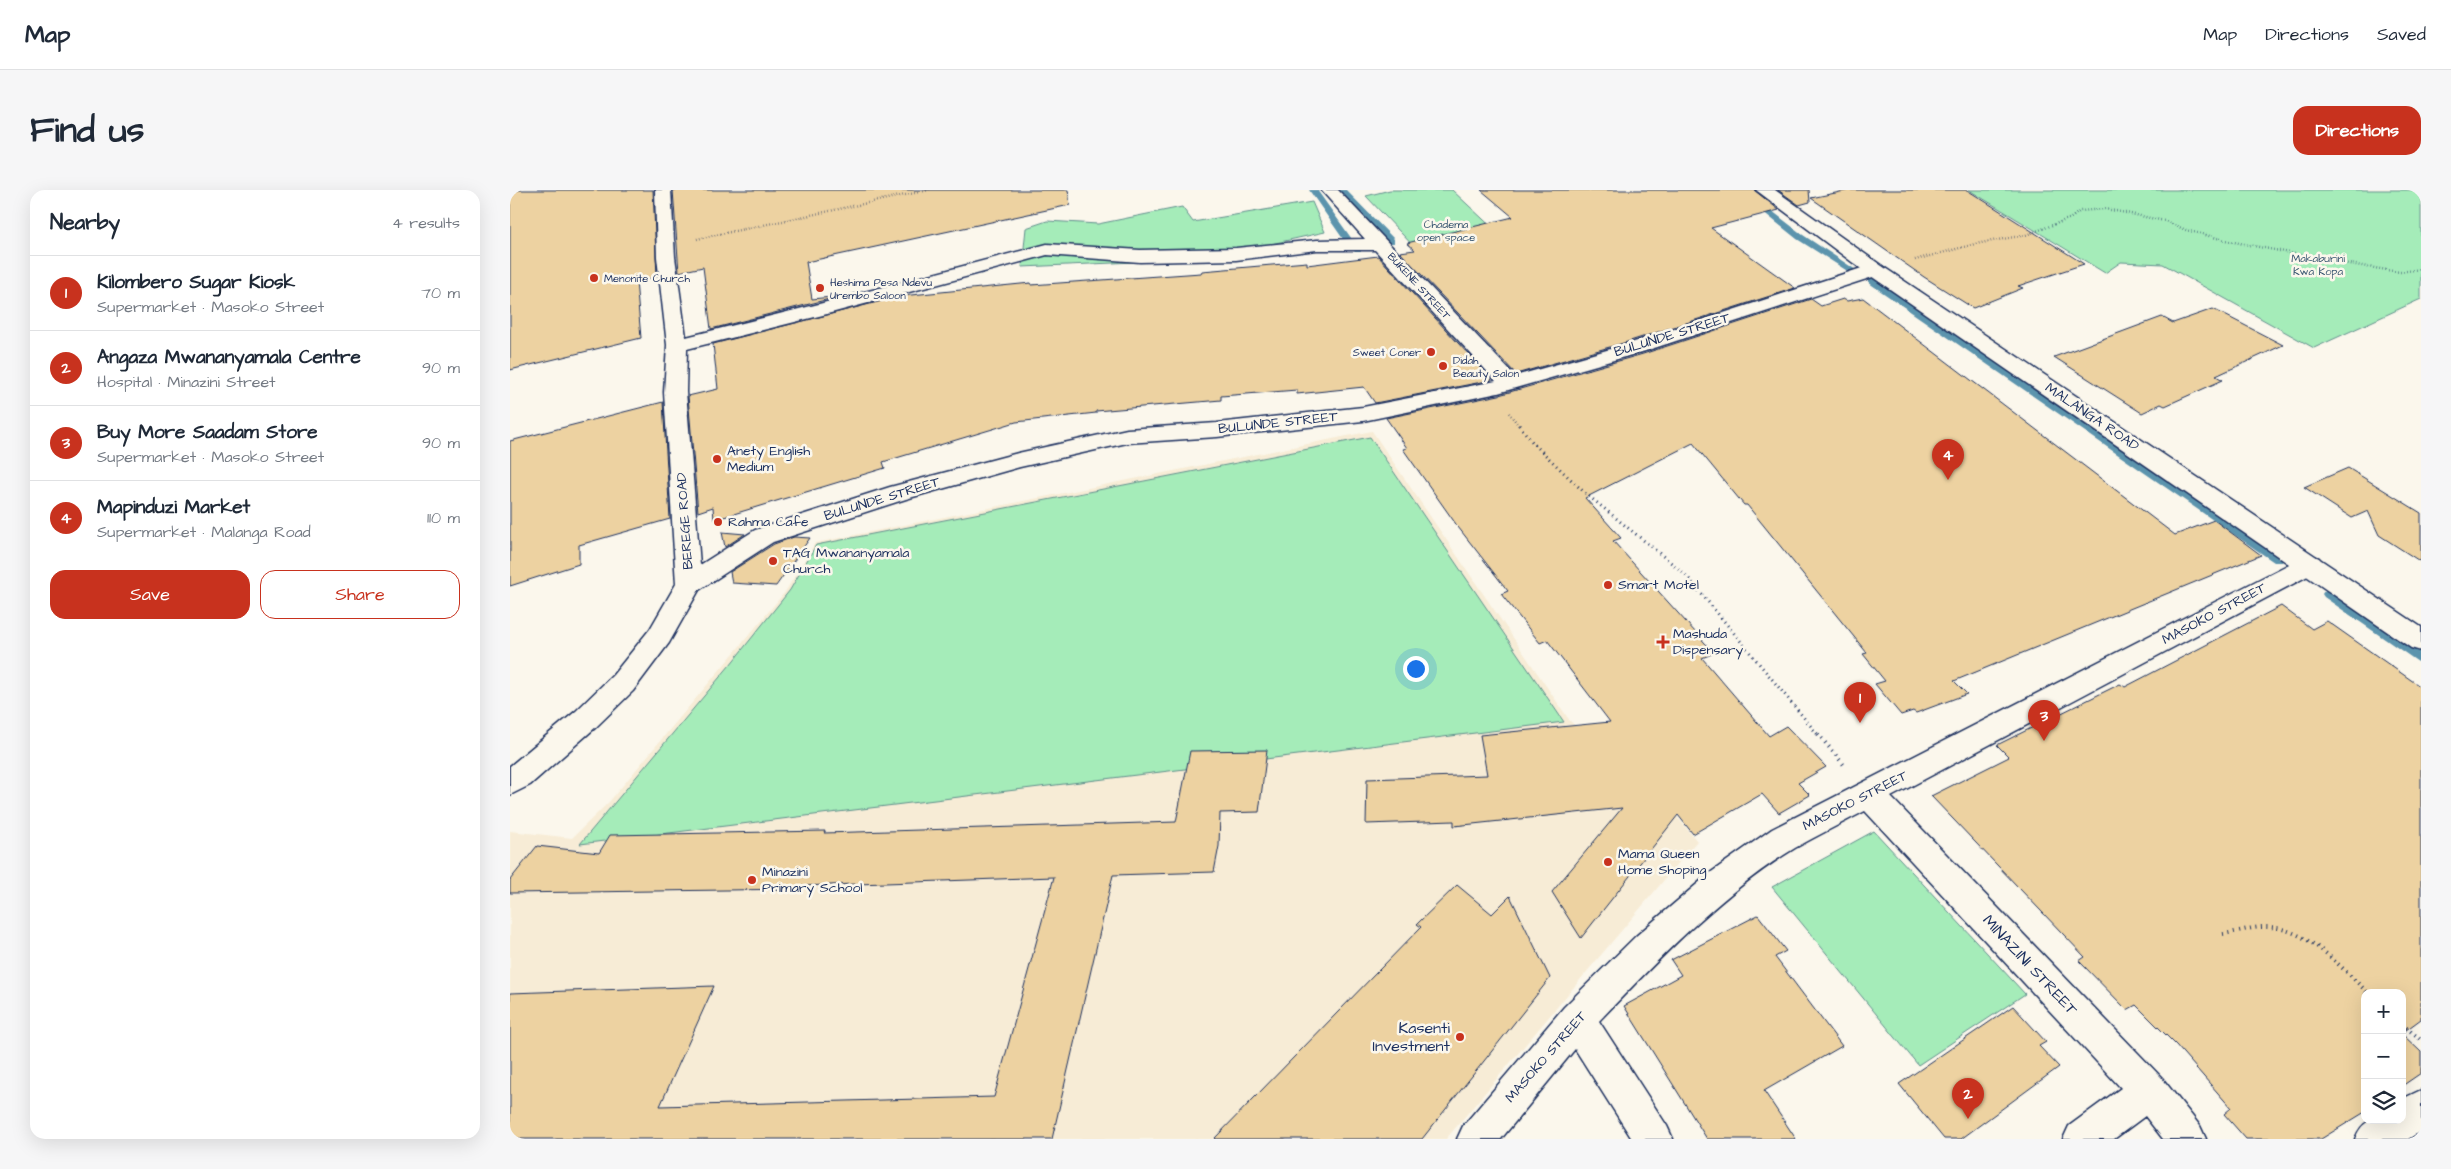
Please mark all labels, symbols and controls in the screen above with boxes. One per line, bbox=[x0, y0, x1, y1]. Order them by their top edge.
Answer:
text: Map bbox=[25, 18, 70, 52]
text: Map bbox=[2203, 22, 2237, 47]
text: Directions bbox=[2265, 22, 2349, 47]
text: Saved bbox=[2377, 22, 2426, 47]
text: Find us bbox=[30, 106, 144, 155]
button: Directions bbox=[2293, 106, 2421, 155]
text: Nearby bbox=[50, 208, 120, 237]
text: 4 results bbox=[392, 212, 460, 234]
park label: Chadema open space bbox=[1417, 217, 1475, 245]
street label: BUKENE STREET bbox=[1384, 249, 1454, 323]
park label: Makaburini Kwa Kopa bbox=[2291, 251, 2345, 279]
text: Kilombero Sugar Kiosk bbox=[97, 269, 295, 296]
place label: Menonite Church bbox=[604, 271, 691, 286]
marker: Menonite Church bbox=[588, 272, 600, 284]
place label: Heshima Pesa Ndevu Urembo Saloon bbox=[830, 275, 932, 303]
text: 1 bbox=[65, 282, 67, 304]
text: 70 m bbox=[421, 282, 460, 304]
marker: Heshima Pesa Ndevu Urembo Saloon bbox=[814, 282, 826, 294]
text: Supermarket · Masoko Street bbox=[97, 296, 324, 318]
street label: BULUNDE STREET bbox=[1612, 308, 1733, 362]
text: Angaza Mwananyamala Centre bbox=[97, 344, 361, 371]
place label: Sweet Coner bbox=[1353, 345, 1421, 360]
marker: Sweet Coner bbox=[1425, 346, 1437, 358]
place label: Didah Beauty Salon bbox=[1453, 353, 1519, 382]
text: 2 bbox=[61, 357, 71, 379]
text: 90 m bbox=[422, 357, 460, 379]
marker: Didah Beauty Salon bbox=[1437, 360, 1449, 372]
text: Hospital · Minazini Street bbox=[97, 371, 276, 393]
street label: MALANGA ROAD bbox=[2041, 378, 2143, 456]
street label: BULUNDE STREET bbox=[1217, 407, 1339, 439]
text: Buy More Saadam Store bbox=[97, 419, 318, 446]
text: 3 bbox=[62, 432, 70, 454]
text: 90 m bbox=[422, 432, 460, 454]
pin: 4 bbox=[1932, 439, 1964, 480]
place label: Anety English Medium bbox=[727, 441, 810, 477]
text: Supermarket · Masoko Street bbox=[97, 446, 324, 468]
marker: Anety English Medium bbox=[711, 453, 723, 465]
street label: BEREGE ROAD bbox=[672, 472, 698, 570]
street label: BULUNDE STREET bbox=[822, 472, 943, 526]
text: Mapinduzi Market bbox=[97, 494, 250, 521]
text: 4 bbox=[61, 507, 71, 529]
text: 110 m bbox=[427, 507, 460, 529]
place label: Rahma Cafe bbox=[728, 512, 809, 532]
marker: Rahma Cafe bbox=[712, 516, 724, 528]
text: Supermarket · Malanga Road bbox=[97, 521, 311, 543]
place label: TAG Mwananyamala Church bbox=[783, 543, 909, 579]
marker: TAG Mwananyamala Church bbox=[767, 555, 779, 567]
button: Save bbox=[50, 570, 250, 619]
button: Share bbox=[260, 570, 460, 619]
place label: Smart Motel bbox=[1618, 575, 1699, 595]
street label: MASOKO STREET bbox=[2158, 578, 2270, 650]
marker: Smart Motel bbox=[1602, 579, 1614, 591]
place label: Mashuda Dispensary bbox=[1673, 624, 1743, 660]
marker: Mashuda Dispensary bbox=[1657, 636, 1669, 648]
your location bbox=[1403, 656, 1429, 682]
pin: 1 bbox=[1844, 682, 1876, 723]
pin: 3 bbox=[2028, 700, 2060, 741]
street label: MASOKO STREET bbox=[1799, 766, 1911, 836]
place label: Mama Queen Home Shoping bbox=[1618, 844, 1706, 880]
marker: Mama Queen Home Shoping bbox=[1602, 856, 1614, 868]
place label: Minazini Primary School bbox=[762, 862, 863, 898]
marker: Minazini Primary School bbox=[746, 874, 758, 886]
street label: MINAZINI STREET bbox=[1978, 910, 2083, 1020]
map controls bbox=[2361, 989, 2406, 1124]
button: + bbox=[2361, 989, 2406, 1034]
street label: MASOKO STREET bbox=[1501, 1007, 1592, 1107]
place label: Kasenti Investment bbox=[1373, 1017, 1451, 1057]
marker: Kasenti Investment bbox=[1454, 1031, 1466, 1043]
button: − bbox=[2361, 1034, 2406, 1079]
pin: 2 bbox=[1952, 1078, 1984, 1119]
button: layers bbox=[2361, 1079, 2406, 1124]

